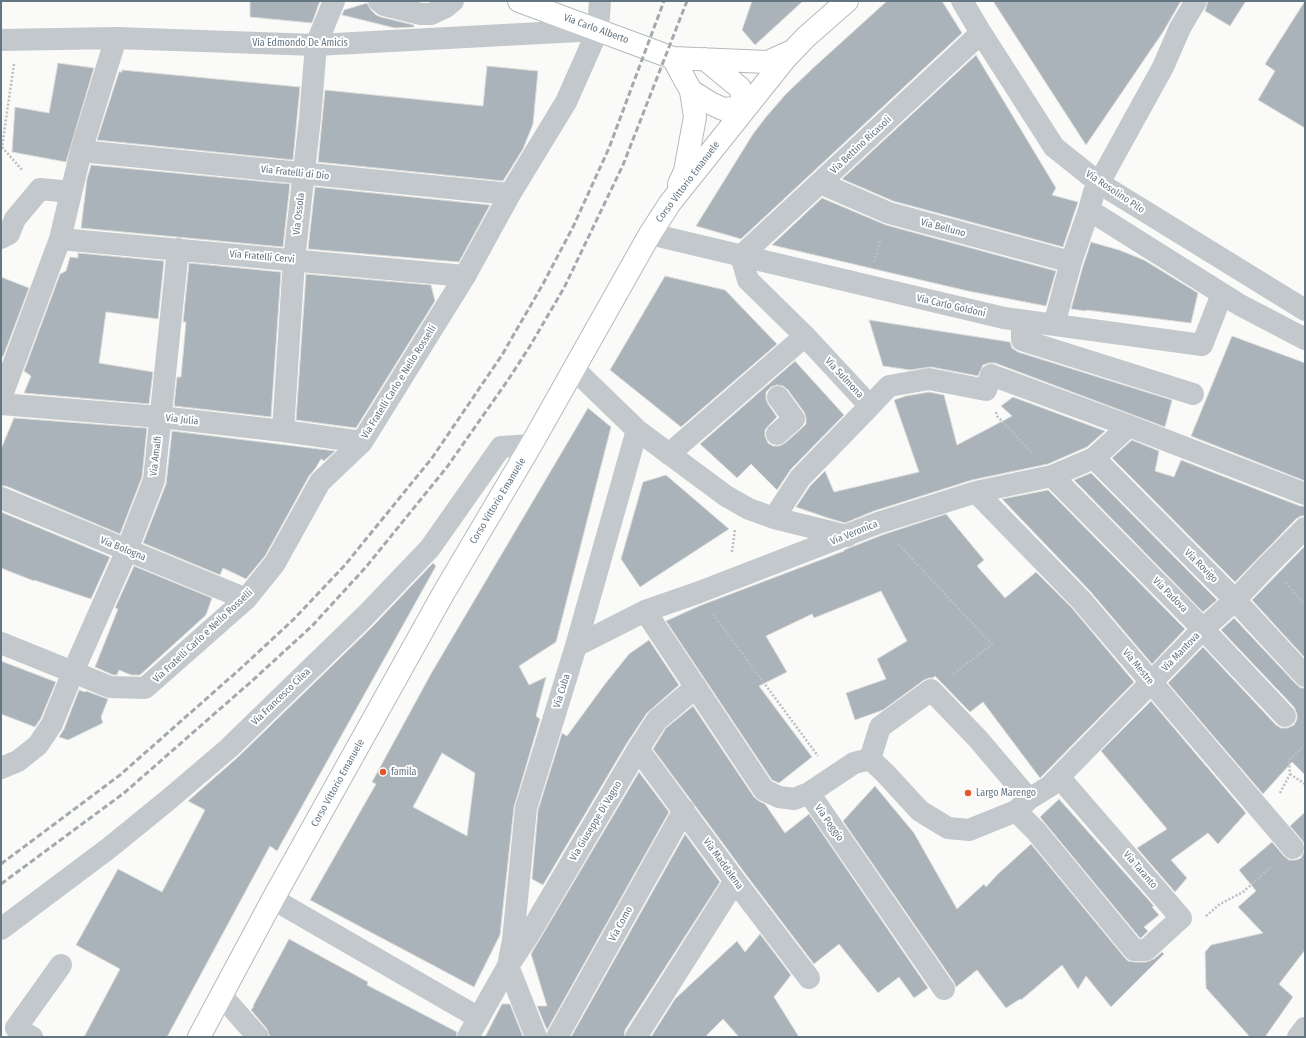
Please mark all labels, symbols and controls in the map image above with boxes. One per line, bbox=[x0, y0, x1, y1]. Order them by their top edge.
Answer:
street label: Via Carlo Alberto bbox=[562, 12, 630, 46]
street label: Via Edmondo De Amicis bbox=[252, 37, 348, 49]
street label: Via Bettino Ricasoli bbox=[828, 114, 894, 176]
street label: Corso Vittorio Emanuele bbox=[654, 139, 722, 225]
street label: Via Fratelli di Dio bbox=[260, 163, 330, 183]
street label: Via Rosolino Pilo bbox=[1083, 168, 1147, 216]
street label: Via Ossola bbox=[291, 192, 307, 236]
street label: Via Belluno bbox=[919, 216, 967, 240]
street label: Via Fratelli Cervi bbox=[229, 248, 295, 266]
street label: Via Carlo Goldoni bbox=[915, 292, 987, 320]
street label: Via Fratelli Carlo e Nello Rosselli bbox=[359, 323, 439, 441]
street label: Via Sulmona bbox=[822, 355, 866, 401]
street label: Via Julia bbox=[165, 412, 199, 428]
street label: Via Amalfi bbox=[148, 435, 164, 477]
street label: Corso Vittorio Emanuele bbox=[468, 456, 528, 546]
street label: Via Veronica bbox=[829, 518, 879, 548]
street label: Via Bologna bbox=[98, 534, 148, 564]
street label: Via Rovigo bbox=[1182, 547, 1220, 585]
street label: Via Padova bbox=[1150, 575, 1190, 615]
street label: Via Fratelli Carlo e Nello Rosselli bbox=[151, 587, 255, 685]
street label: Via Mantova bbox=[1159, 630, 1203, 674]
street label: Via Mestre bbox=[1120, 647, 1156, 687]
street label: Via Francesco Cilea bbox=[249, 666, 313, 728]
street label: Via Cuba bbox=[551, 672, 573, 710]
street label: Corso Vittorio Emanuele bbox=[309, 737, 367, 829]
place label: famila bbox=[391, 766, 416, 778]
marker: famila bbox=[378, 767, 388, 777]
street label: Via Giuseppe Di Vagno bbox=[567, 779, 625, 863]
place label: Largo Marengo bbox=[976, 787, 1036, 799]
marker: Largo Marengo bbox=[963, 788, 973, 798]
street label: Via Poggio bbox=[812, 802, 846, 844]
street label: Via Maddalena bbox=[700, 836, 746, 892]
street label: Via Taranto bbox=[1121, 849, 1159, 891]
street label: Via Como bbox=[607, 904, 635, 944]

